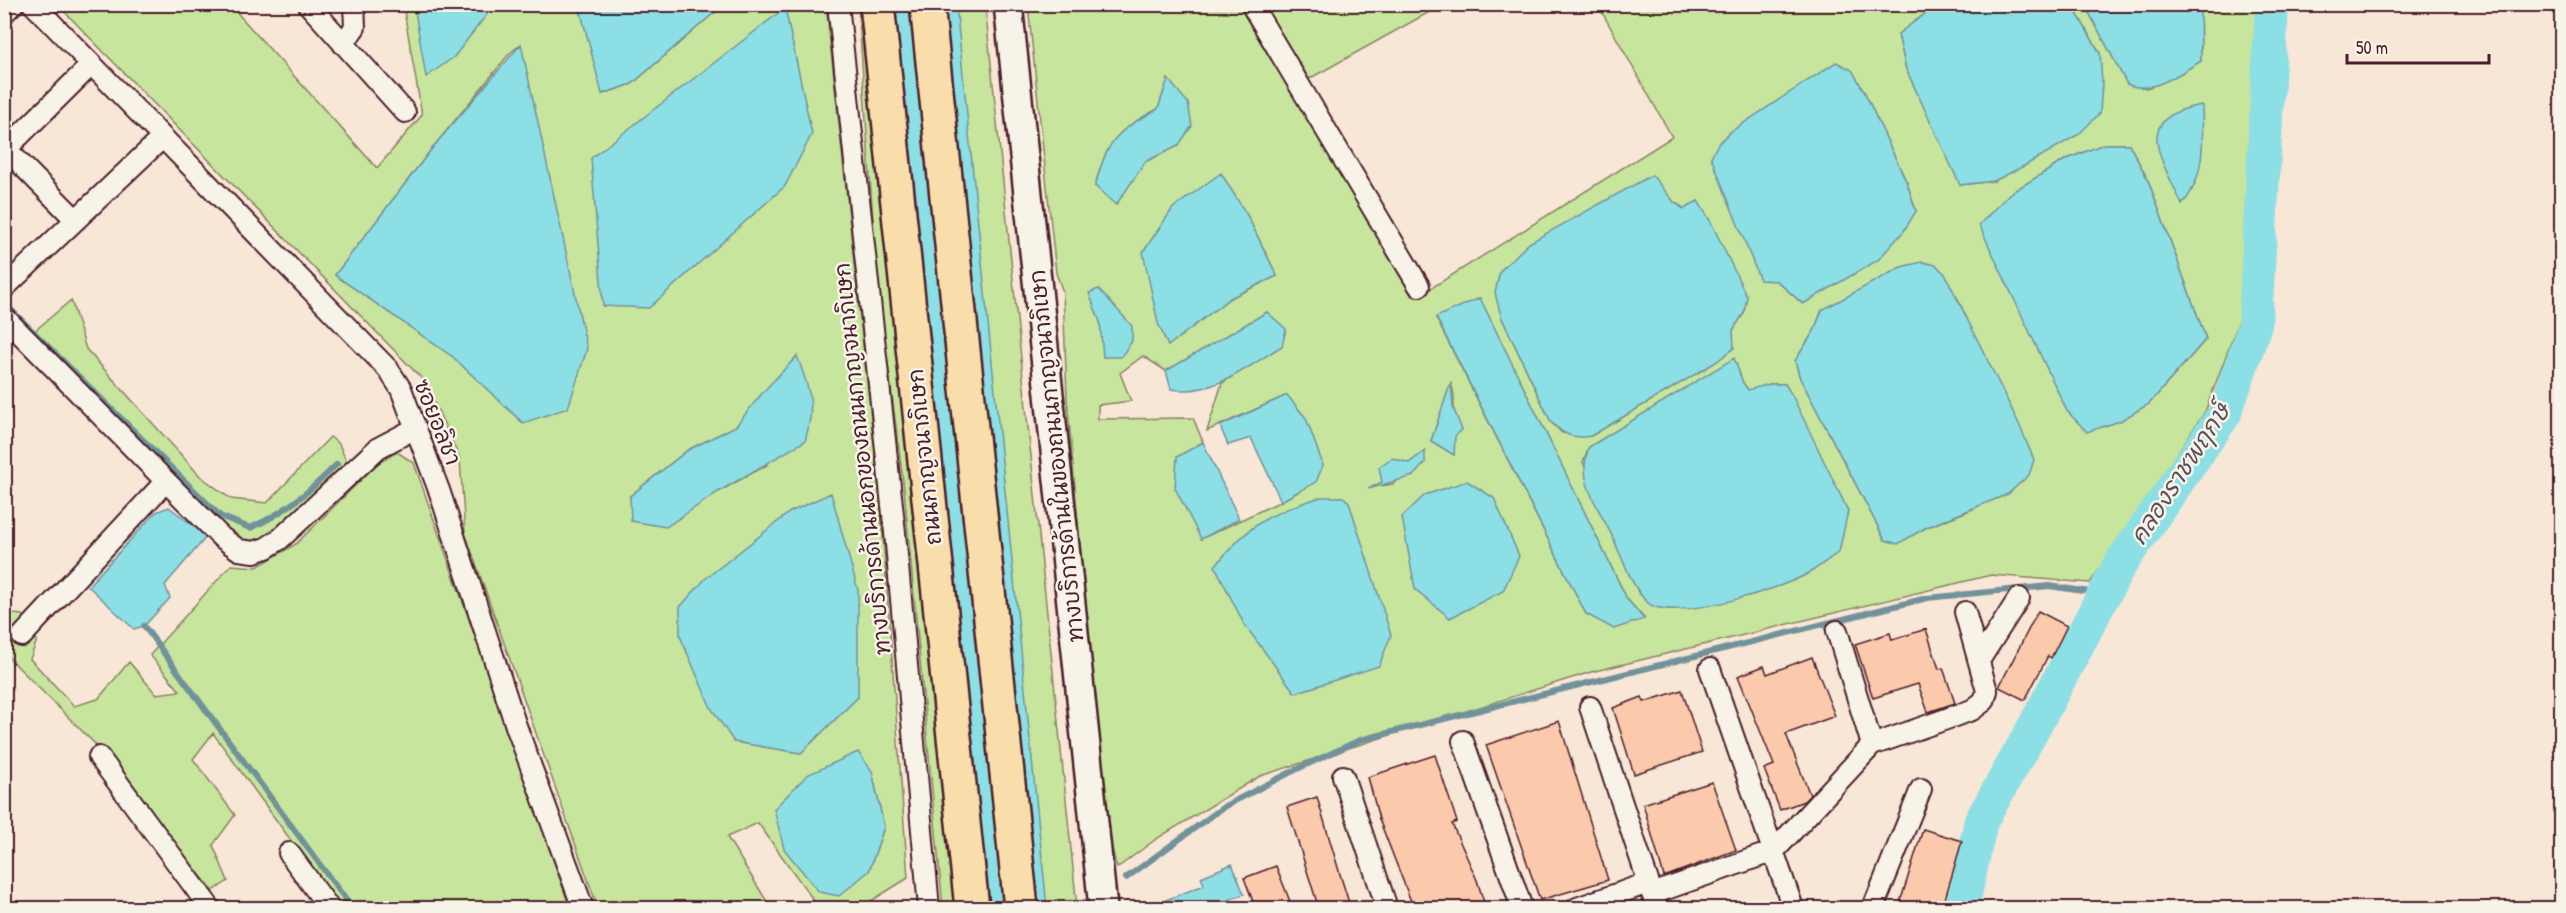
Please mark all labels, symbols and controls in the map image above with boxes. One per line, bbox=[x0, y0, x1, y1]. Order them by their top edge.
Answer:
scale bar bbox=[2347, 27, 2490, 65]
text: 50 m bbox=[2356, 35, 2388, 60]
street label: ทางบริการด้านนอกของถนนกาญจนาภิเษก bbox=[826, 261, 898, 657]
street label: ทางบริการด้านในของถนนกาญจนาภิเษก bbox=[1021, 268, 1091, 644]
street label: ถนนกาญจนาภิเษก bbox=[900, 367, 948, 547]
street label: ซอยอลิชา bbox=[407, 375, 469, 469]
water label: คลองราชพฤกษ์ bbox=[2122, 393, 2240, 551]

